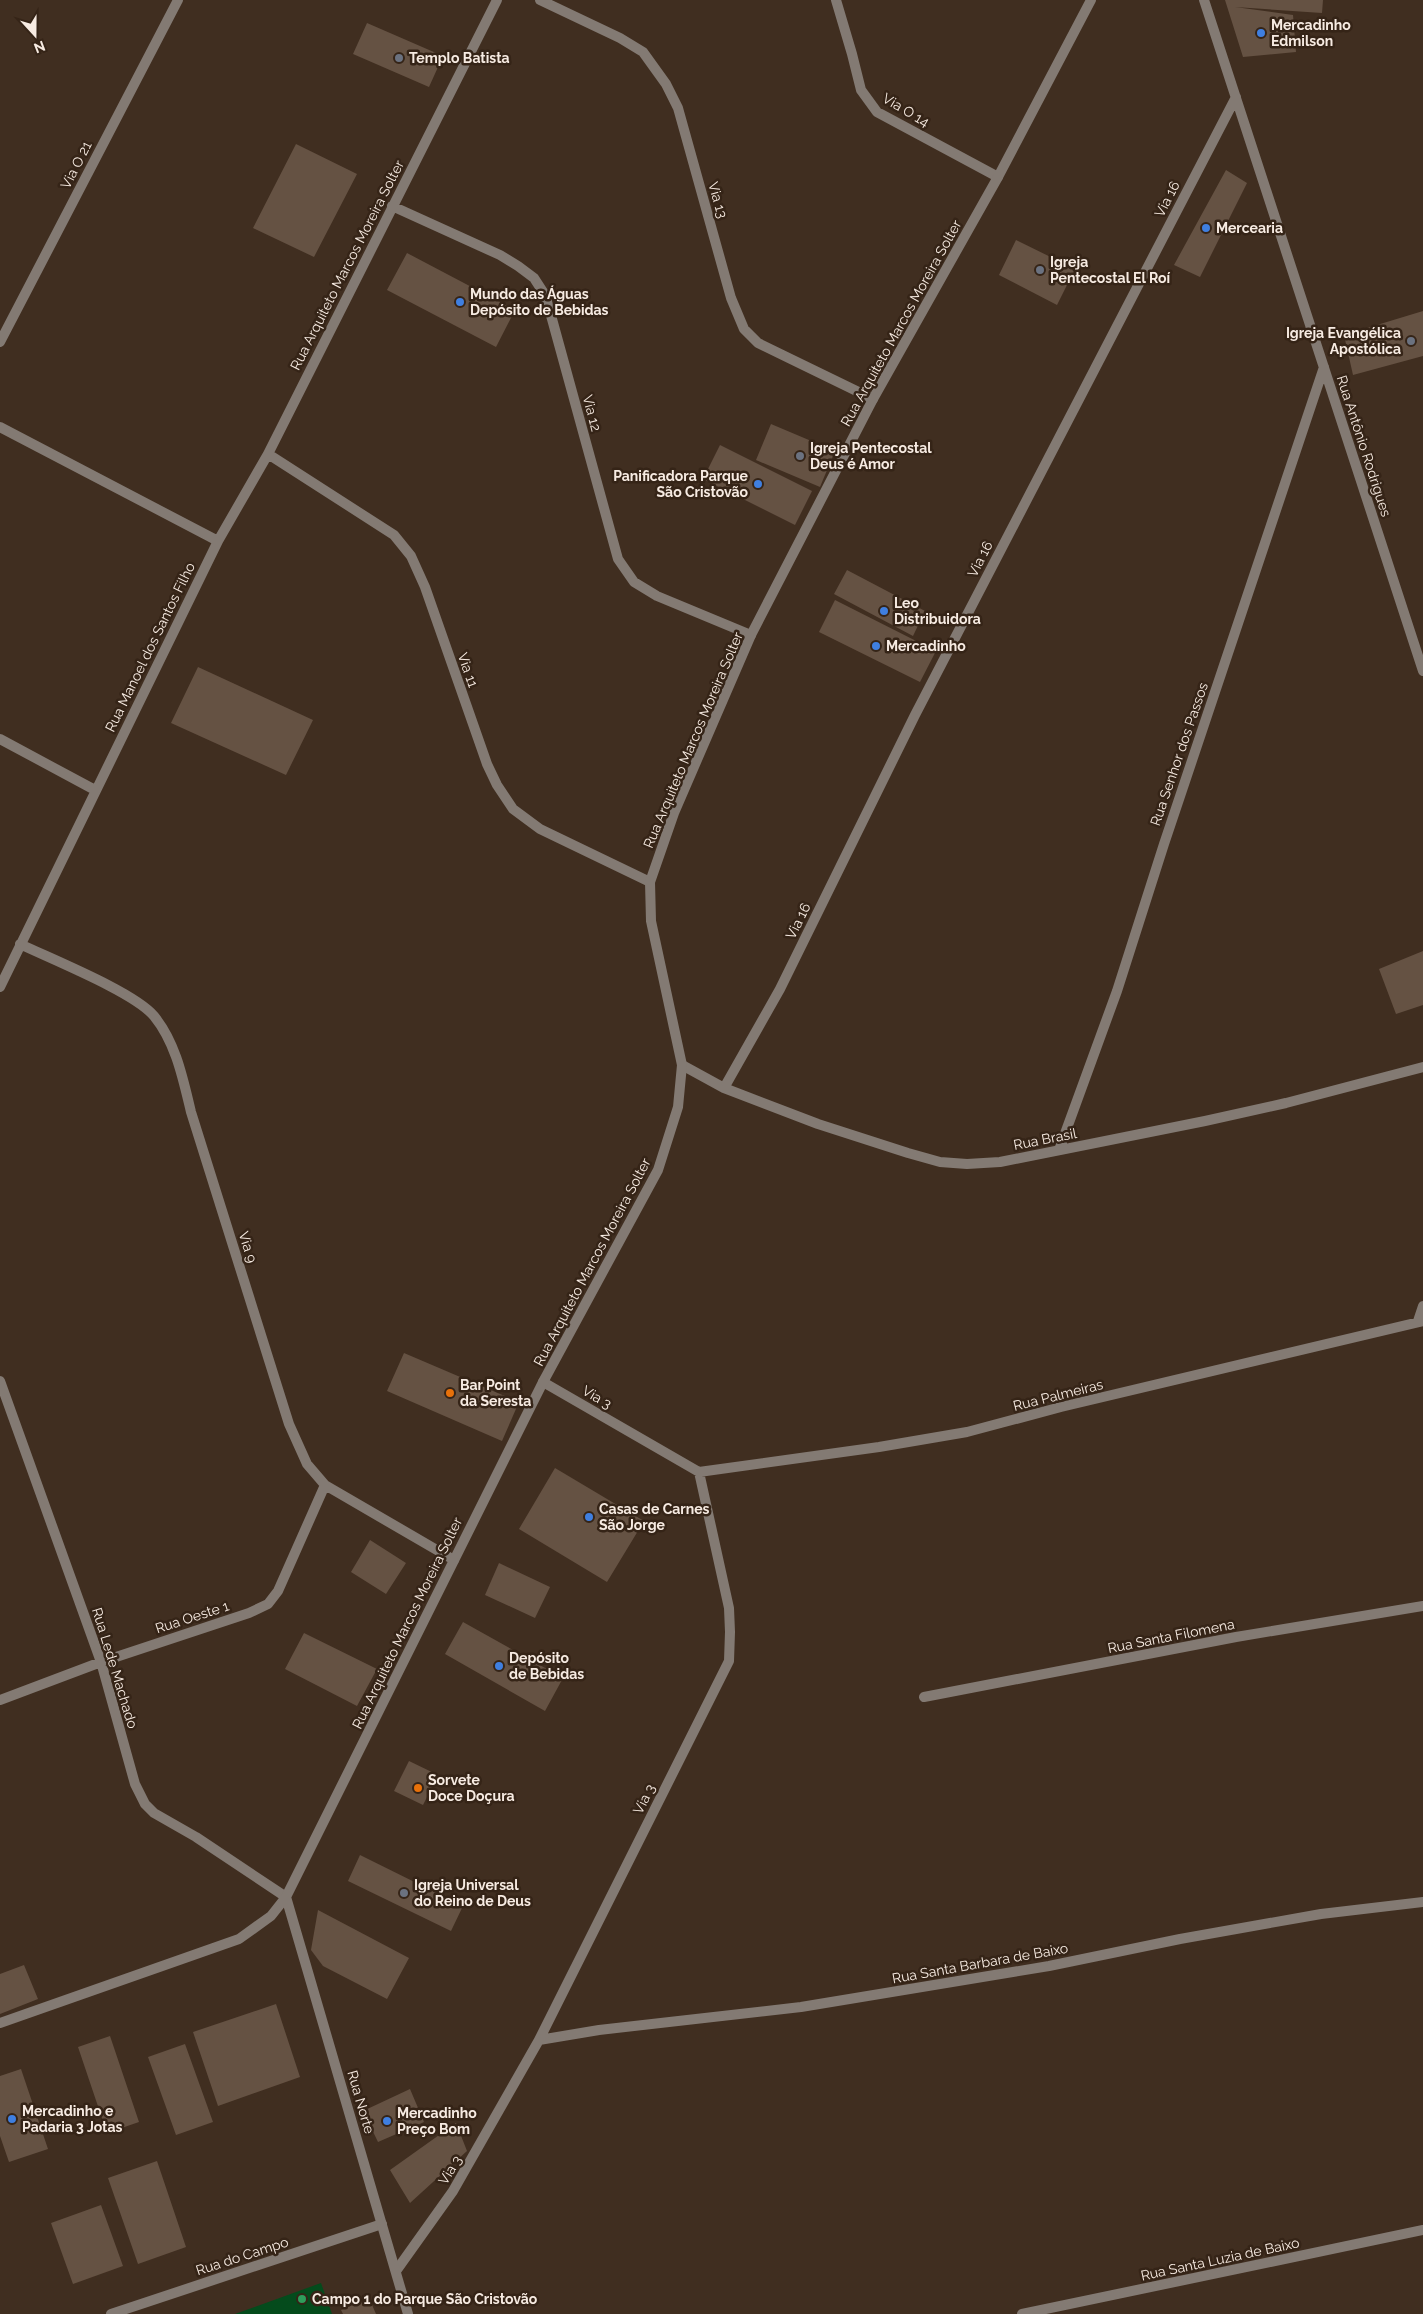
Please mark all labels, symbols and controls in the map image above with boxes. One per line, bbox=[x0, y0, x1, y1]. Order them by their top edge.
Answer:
north arrow bbox=[10, 10, 60, 60]
place label: Mercadinho Edmilson bbox=[1271, 17, 1351, 49]
marker: Mercadinho Edmilson bbox=[1255, 27, 1267, 39]
text: N bbox=[32, 38, 48, 57]
place label: Templo Batista bbox=[409, 50, 510, 66]
marker: Templo Batista bbox=[393, 52, 405, 64]
street label: Via O 14 bbox=[880, 90, 932, 130]
street label: Via O 21 bbox=[57, 139, 95, 191]
street label: Rua Arquiteto Marcos Moreira Solter bbox=[287, 157, 407, 373]
street label: Via 16 bbox=[1151, 178, 1183, 220]
street label: Via 13 bbox=[705, 180, 731, 220]
street label: Rua Arquiteto Marcos Moreira Solter bbox=[837, 217, 965, 429]
place label: Mercearia bbox=[1216, 220, 1283, 236]
marker: Mercearia bbox=[1200, 222, 1212, 234]
place label: Igreja Pentecostal El Roí bbox=[1050, 254, 1170, 286]
marker: Igreja Pentecostal El Roí bbox=[1034, 264, 1046, 276]
place label: Mundo das Águas Depósito de Bebidas bbox=[470, 285, 609, 318]
marker: Mundo das Águas Depósito de Bebidas bbox=[454, 296, 466, 308]
place label: Igreja Evangélica Apostólica bbox=[1286, 325, 1401, 357]
marker: Igreja Evangélica Apostólica bbox=[1405, 335, 1417, 347]
street label: Rua Antônio Rodrigues bbox=[1334, 373, 1394, 519]
street label: Via 12 bbox=[579, 393, 605, 433]
place label: Igreja Pentecostal Deus é Amor bbox=[810, 440, 932, 472]
marker: Igreja Pentecostal Deus é Amor bbox=[794, 450, 806, 462]
place label: Panificadora Parque São Cristovão bbox=[613, 468, 749, 500]
marker: Panificadora Parque São Cristovão bbox=[752, 478, 764, 490]
street label: Via 16 bbox=[964, 538, 996, 580]
street label: Rua Manoel dos Santos Filho bbox=[102, 560, 198, 734]
place label: Leo Distribuidora bbox=[894, 595, 981, 627]
marker: Leo Distribuidora bbox=[878, 605, 890, 617]
street label: Rua Arquiteto Marcos Moreira Solter bbox=[640, 629, 746, 850]
place label: Mercadinho bbox=[886, 638, 966, 654]
marker: Mercadinho bbox=[870, 640, 882, 652]
street label: Via 11 bbox=[455, 650, 481, 690]
street label: Rua Senhor dos Passos bbox=[1147, 680, 1211, 828]
street label: Via 16 bbox=[782, 900, 814, 942]
street label: Rua Brasil bbox=[1012, 1125, 1078, 1153]
street label: Rua Arquiteto Marcos Moreira Solter bbox=[530, 1155, 654, 1369]
street label: Via 9 bbox=[236, 1229, 260, 1265]
street label: Rua Palmeiras bbox=[1011, 1376, 1105, 1414]
place label: Bar Point da Seresta bbox=[460, 1377, 531, 1409]
street label: Via 3 bbox=[579, 1382, 615, 1412]
marker: Bar Point da Seresta bbox=[444, 1387, 456, 1399]
place label: Casas de Carnes São Jorge bbox=[599, 1501, 710, 1533]
marker: Casas de Carnes São Jorge bbox=[583, 1511, 595, 1523]
street label: Rua Arquiteto Marcos Moreira Solter bbox=[349, 1515, 465, 1731]
street label: Rua Oeste 1 bbox=[153, 1598, 231, 1636]
street label: Rua Lede Machado bbox=[89, 1606, 141, 1730]
street label: Rua Santa Filomena bbox=[1106, 1616, 1236, 1656]
place label: Depósito de Bebidas bbox=[509, 1650, 584, 1682]
marker: Depósito de Bebidas bbox=[493, 1660, 505, 1672]
place label: Sorvete Doce Doçura bbox=[428, 1772, 515, 1804]
street label: Via 3 bbox=[630, 1781, 658, 1817]
marker: Sorvete Doce Doçura bbox=[412, 1782, 424, 1794]
place label: Igreja Universal do Reino de Deus bbox=[414, 1877, 531, 1909]
marker: Igreja Universal do Reino de Deus bbox=[398, 1887, 410, 1899]
street label: Rua Santa Barbara de Baixo bbox=[891, 1940, 1069, 1986]
street label: Rua Norte bbox=[344, 2068, 378, 2136]
place label: Mercadinho e Padaria 3 Jotas bbox=[22, 2103, 122, 2135]
place label: Mercadinho Preço Bom bbox=[397, 2105, 477, 2137]
marker: Mercadinho e Padaria 3 Jotas bbox=[6, 2113, 18, 2125]
marker: Mercadinho Preço Bom bbox=[381, 2115, 393, 2127]
street label: Via 3 bbox=[435, 2153, 465, 2187]
street label: Rua do Campo bbox=[194, 2234, 290, 2278]
street label: Rua Santa Luzia de Baixo bbox=[1139, 2234, 1301, 2284]
place label: Campo 1 do Parque São Cristovão bbox=[312, 2291, 538, 2307]
marker: Campo 1 do Parque São Cristovão bbox=[296, 2293, 308, 2305]

